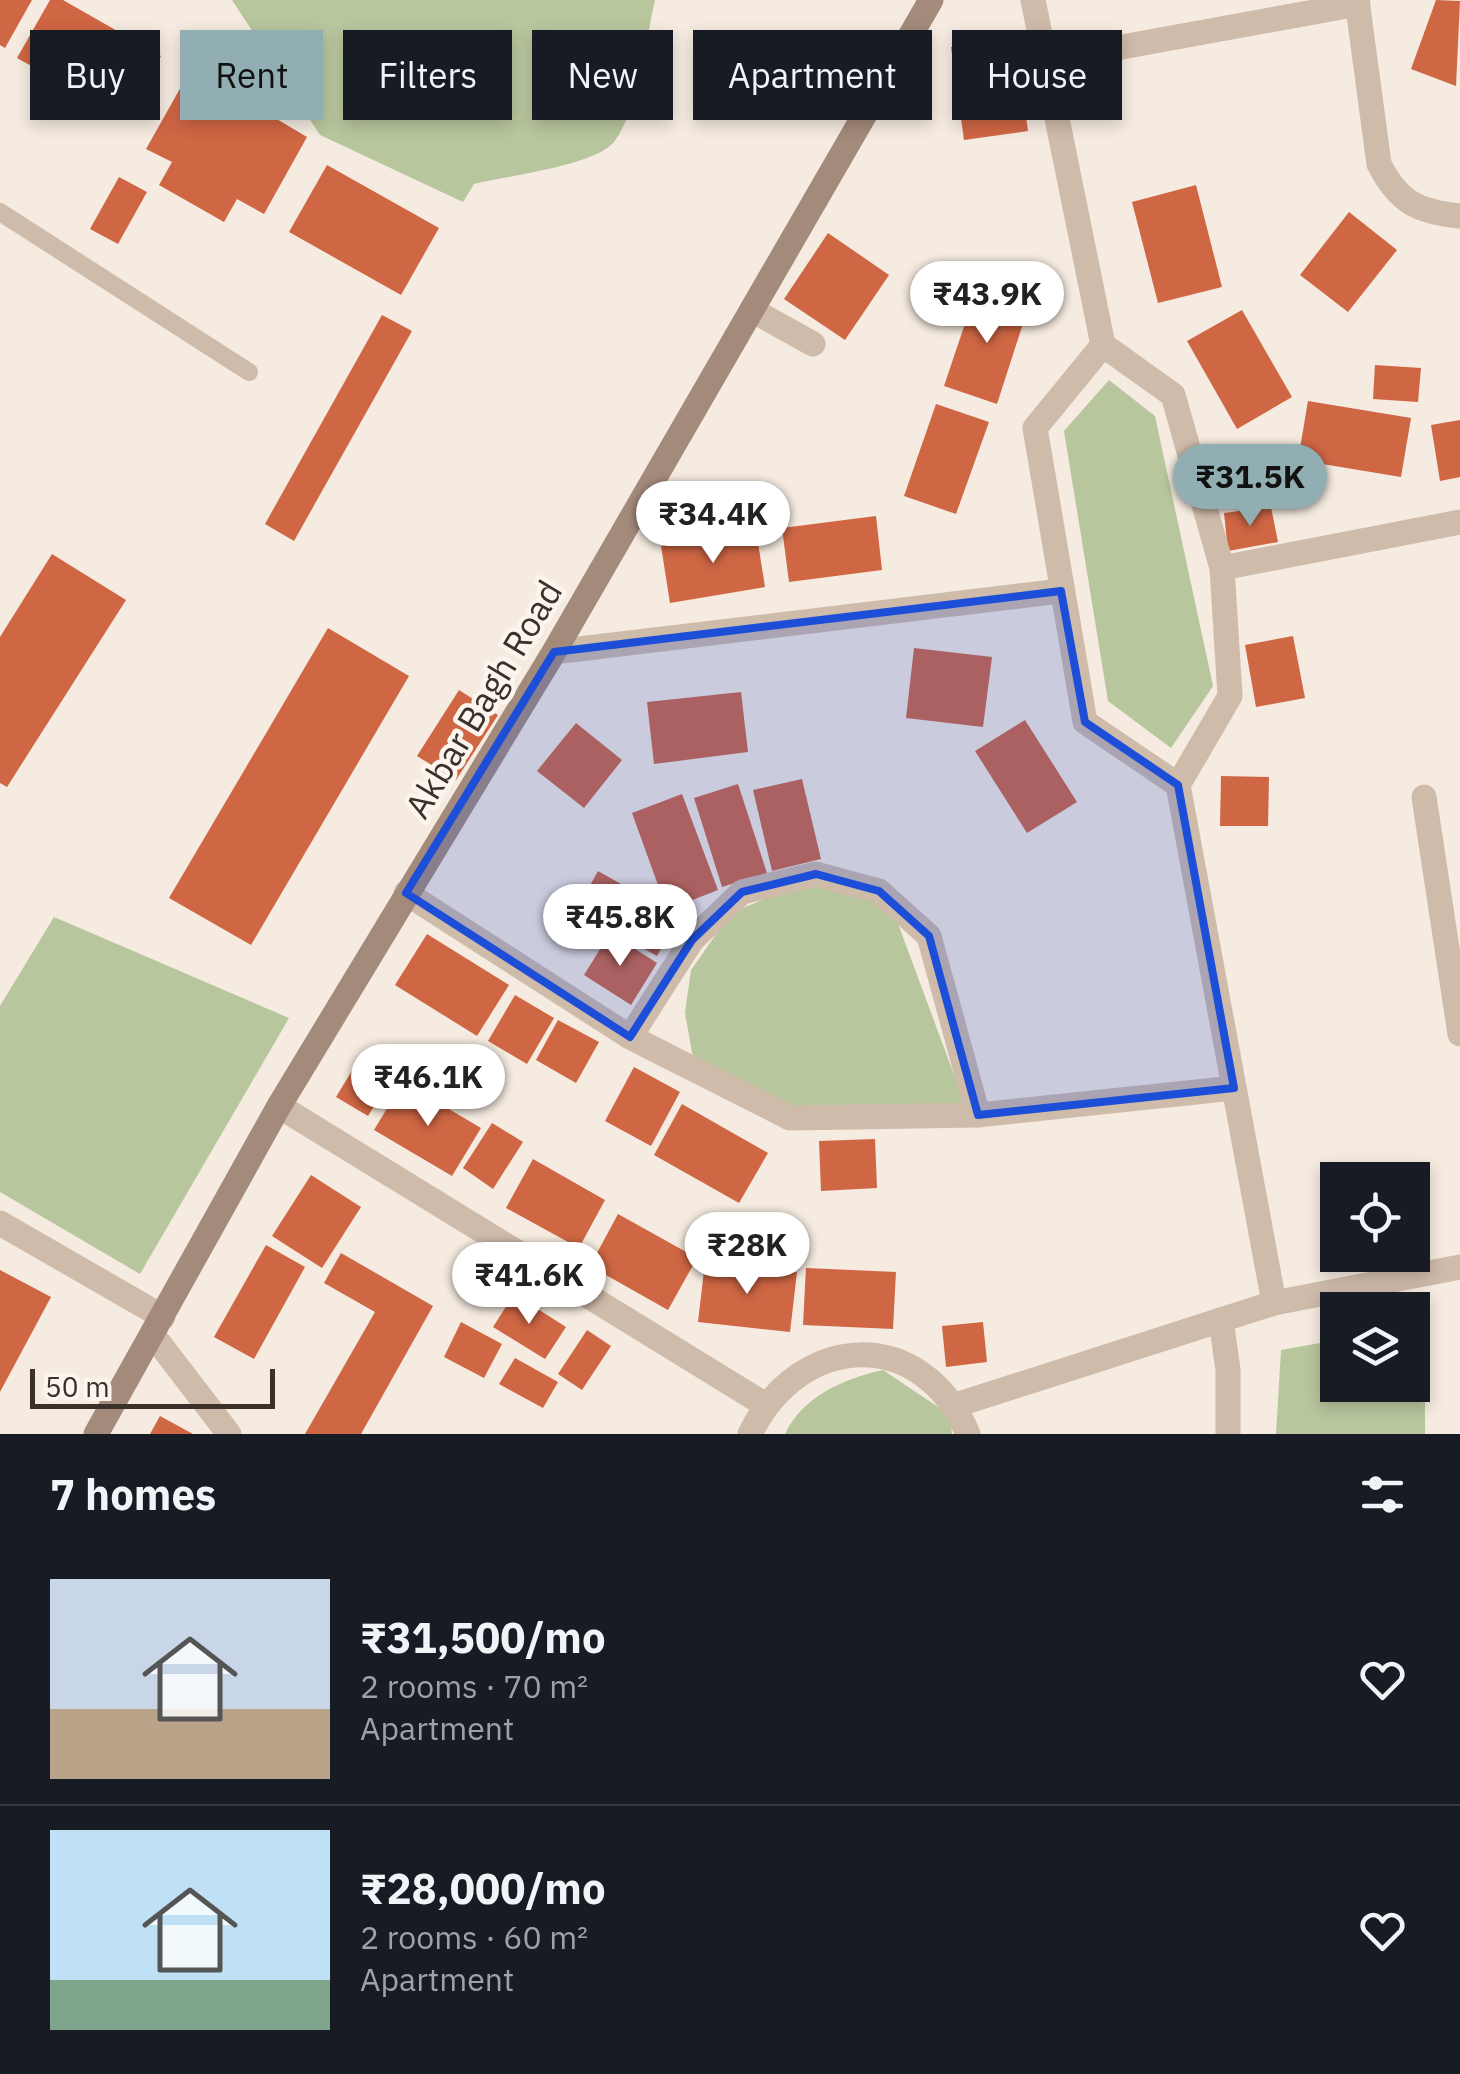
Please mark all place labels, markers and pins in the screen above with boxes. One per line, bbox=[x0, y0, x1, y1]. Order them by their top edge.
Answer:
pin: ₹43.9K bbox=[906, 261, 1068, 346]
pin: ₹31.5K bbox=[1169, 444, 1331, 529]
pin: ₹34.4K bbox=[632, 481, 794, 566]
pin: ₹45.8K bbox=[539, 884, 701, 969]
pin: ₹46.1K bbox=[347, 1044, 509, 1129]
pin: ₹28K bbox=[688, 1212, 806, 1297]
pin: ₹41.6K bbox=[448, 1242, 610, 1327]

